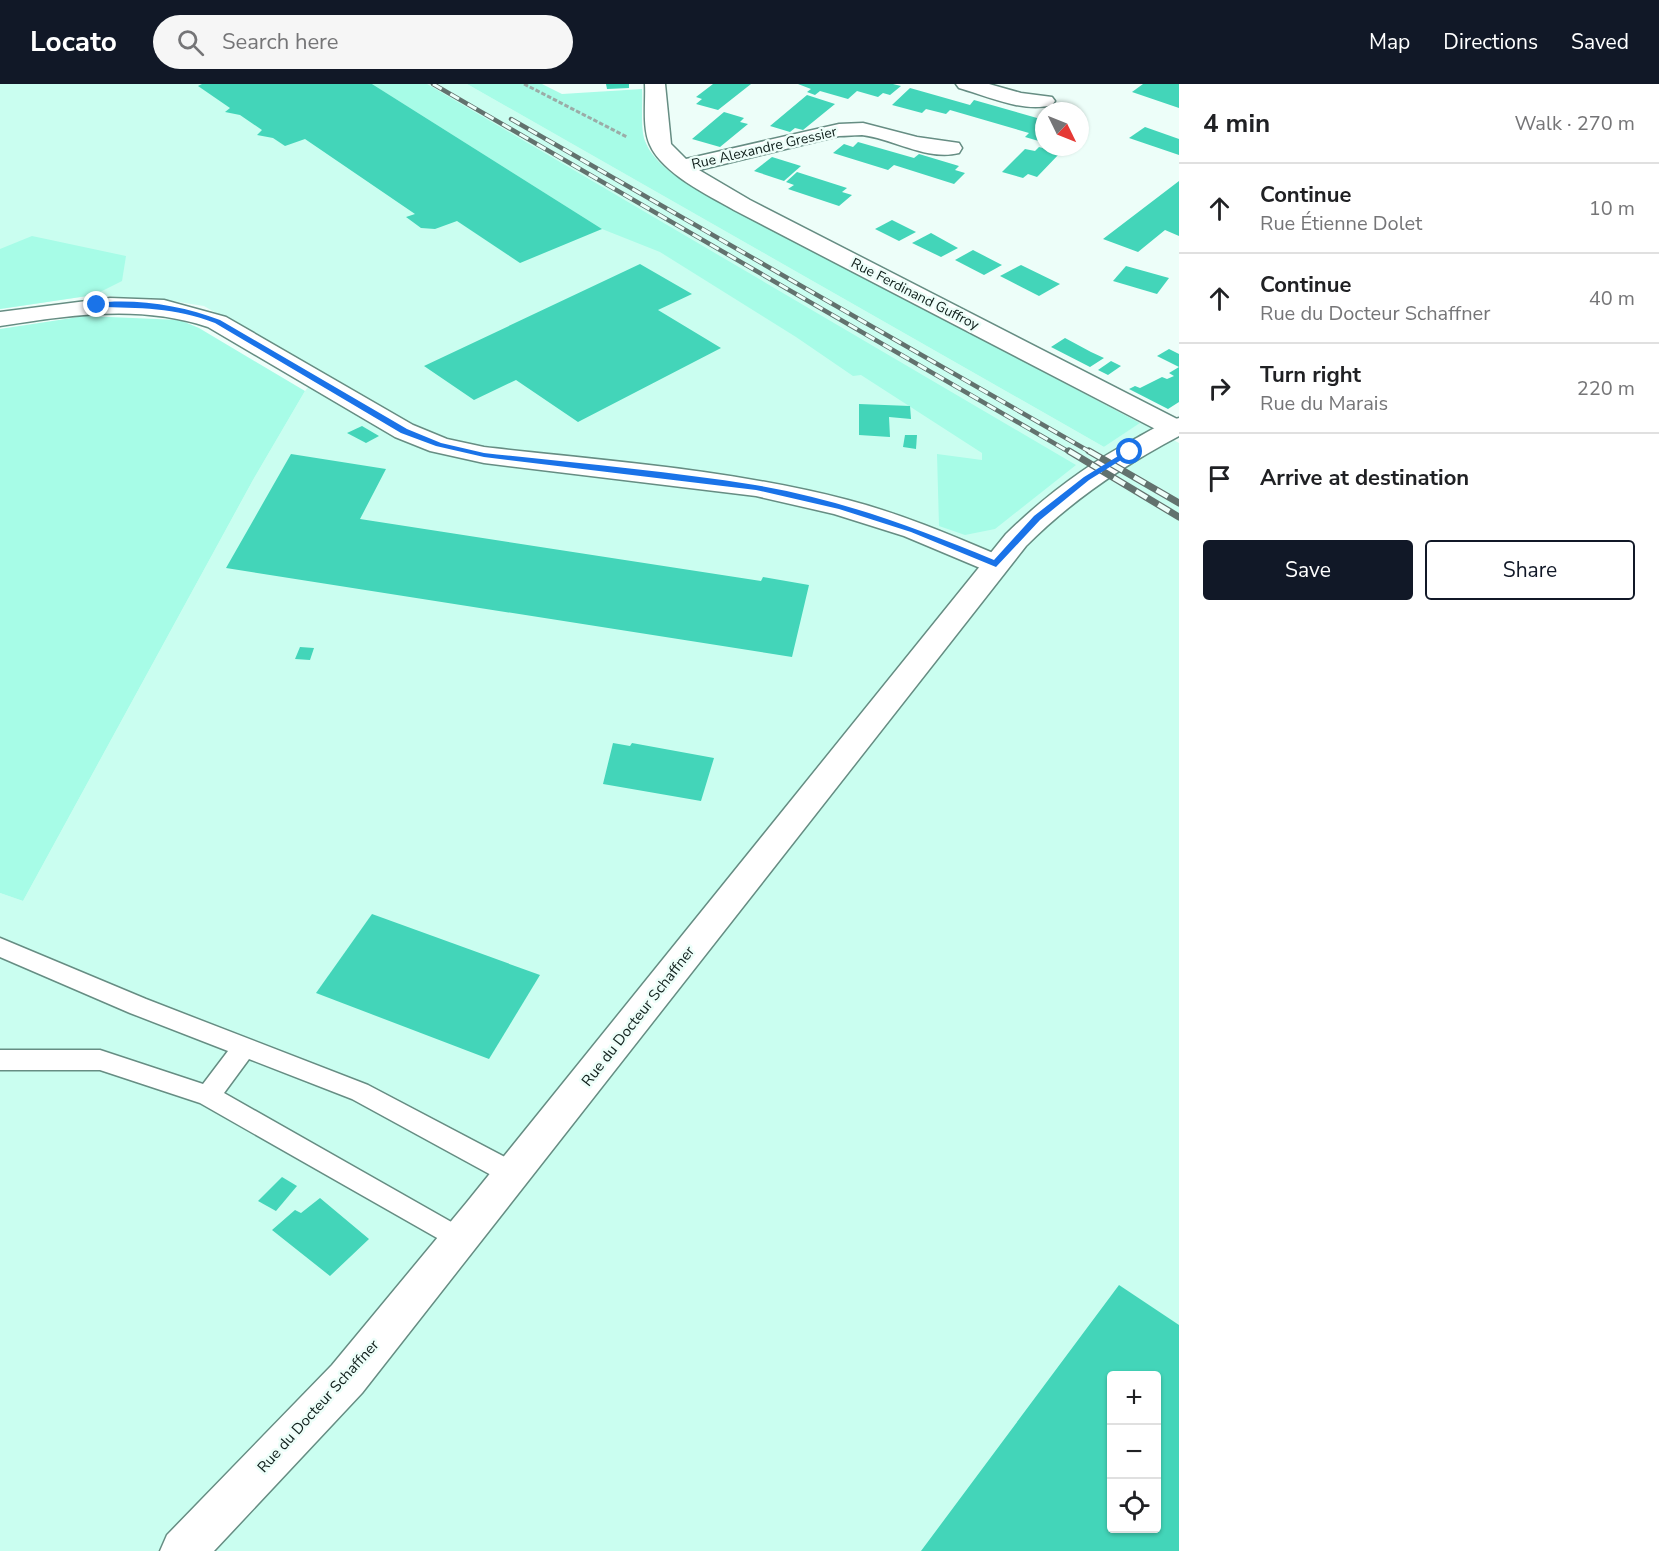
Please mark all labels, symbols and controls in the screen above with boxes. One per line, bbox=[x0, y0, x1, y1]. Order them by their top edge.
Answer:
search box bbox=[153, 15, 573, 69]
text: Locato bbox=[30, 23, 117, 61]
icon: search bbox=[174, 26, 207, 59]
text: Search here bbox=[222, 27, 339, 57]
text: Map bbox=[1369, 28, 1410, 56]
text: Directions bbox=[1443, 28, 1538, 56]
text: Saved bbox=[1571, 28, 1629, 56]
north arrow bbox=[1035, 102, 1089, 156]
text: 4 min bbox=[1203, 106, 1270, 141]
text: Walk · 270 m bbox=[1515, 110, 1635, 137]
street label: Rue Alexandre Gressier bbox=[690, 122, 838, 174]
text: Continue bbox=[1260, 180, 1351, 210]
icon: ahead bbox=[1203, 192, 1236, 225]
text: 10 m bbox=[1589, 195, 1635, 222]
text: Rue Étienne Dolet bbox=[1260, 210, 1422, 237]
street label: Rue Ferdinand Guffroy bbox=[848, 253, 983, 335]
text: Continue bbox=[1260, 270, 1351, 300]
icon: ahead bbox=[1203, 282, 1236, 315]
text: 40 m bbox=[1589, 285, 1635, 312]
route end bbox=[83, 291, 109, 317]
text: Rue du Docteur Schaffner bbox=[1260, 300, 1490, 327]
text: Turn right bbox=[1260, 360, 1361, 390]
icon: right bbox=[1203, 372, 1236, 405]
text: 220 m bbox=[1577, 375, 1635, 402]
text: Rue du Marais bbox=[1260, 390, 1388, 417]
route start bbox=[1116, 438, 1142, 464]
icon: arrive bbox=[1203, 462, 1236, 495]
text: Arrive at destination bbox=[1260, 463, 1469, 493]
button: Save bbox=[1203, 540, 1413, 600]
button: Share bbox=[1425, 540, 1635, 600]
street label: Rue du Docteur Schaffner bbox=[577, 941, 699, 1090]
street label: Rue du Docteur Schaffner bbox=[253, 1335, 384, 1477]
map controls bbox=[1107, 1371, 1161, 1533]
button: + bbox=[1107, 1371, 1161, 1425]
button: − bbox=[1107, 1425, 1161, 1479]
button: locate bbox=[1107, 1479, 1161, 1533]

